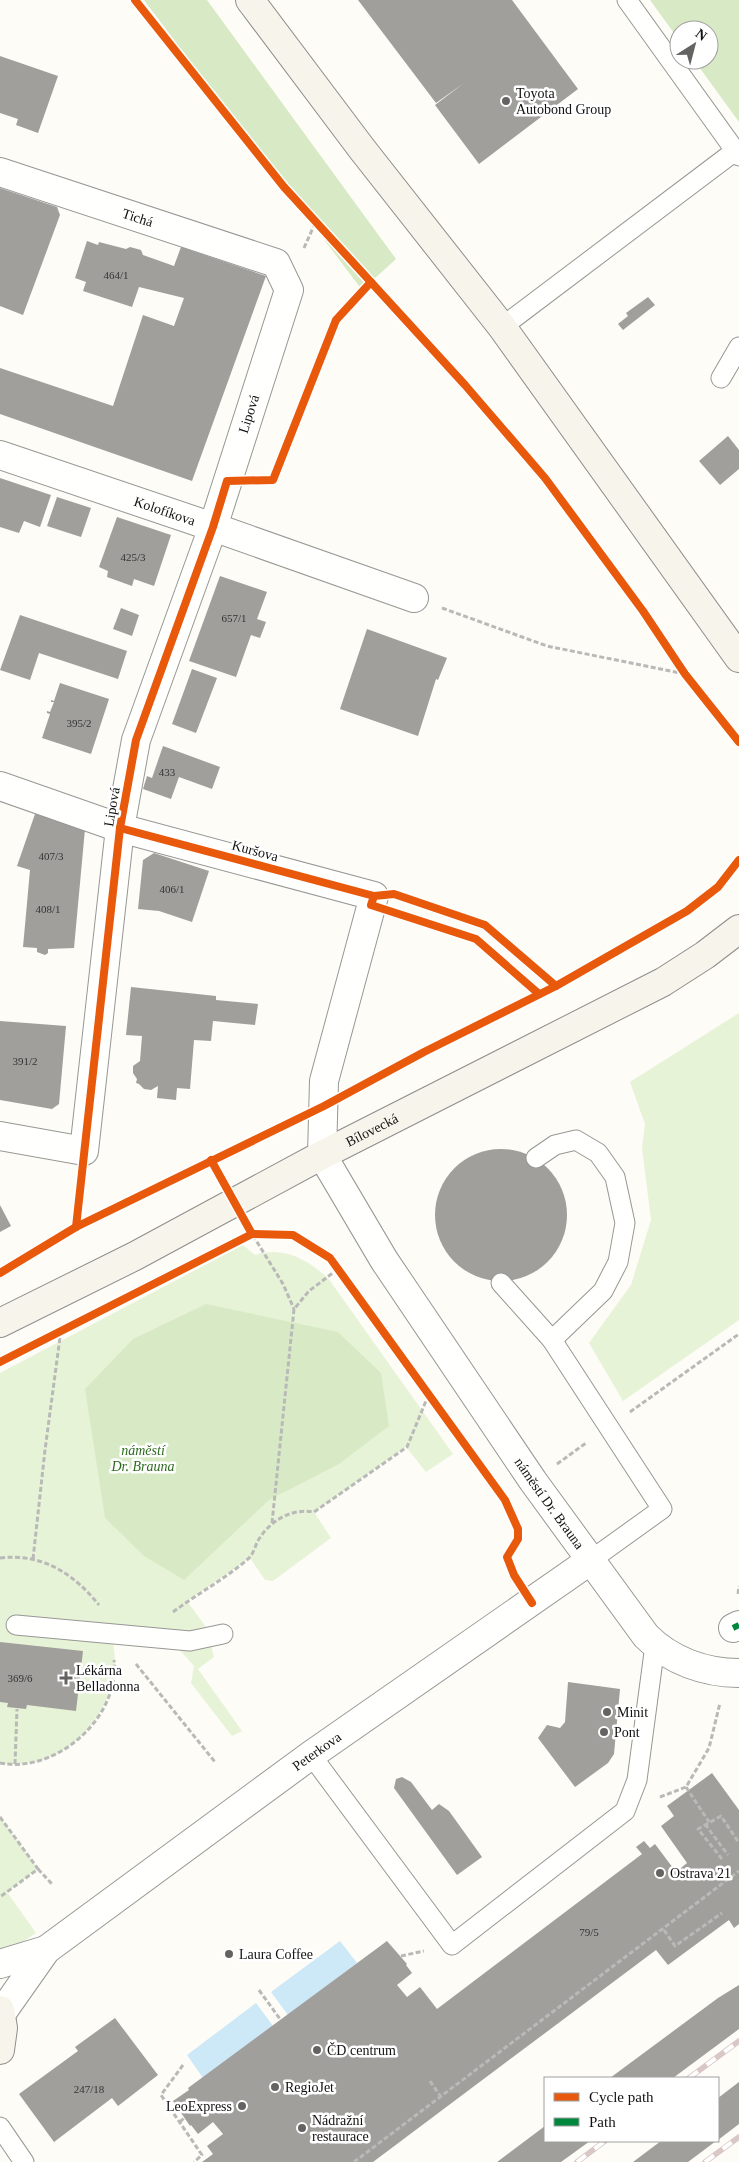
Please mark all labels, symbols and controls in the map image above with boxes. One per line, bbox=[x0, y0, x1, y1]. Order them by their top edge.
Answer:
north arrow bbox=[669, 20, 719, 70]
text: N bbox=[693, 26, 710, 44]
place label: Toyota Autobond Group bbox=[516, 86, 611, 117]
marker: Toyota Autobond Group bbox=[500, 95, 512, 107]
street label: Tichá bbox=[120, 205, 156, 230]
house number: 464/1 bbox=[103, 269, 129, 281]
street label: Lipová bbox=[236, 392, 263, 435]
street label: Kolofíkova bbox=[132, 493, 198, 528]
house number: 425/3 bbox=[120, 551, 146, 563]
house number: 657/1 bbox=[221, 612, 247, 624]
house number: 395/2 bbox=[66, 717, 92, 729]
house number: 433 bbox=[159, 766, 176, 778]
street label: Lipová bbox=[101, 785, 123, 828]
street label: Kuršova bbox=[230, 838, 281, 865]
house number: 407/3 bbox=[38, 850, 64, 862]
house number: 406/1 bbox=[159, 883, 185, 895]
house number: 408/1 bbox=[35, 903, 61, 915]
house number: 391/2 bbox=[12, 1055, 38, 1067]
street label: Bílovecká bbox=[343, 1110, 401, 1149]
park label: náměstí Dr. Brauna bbox=[110, 1443, 175, 1474]
street label: náměstí Dr. Brauna bbox=[512, 1455, 588, 1552]
place label: Lékárna Belladonna bbox=[76, 1663, 141, 1694]
house number: 369/6 bbox=[7, 1672, 33, 1684]
marker: Lékárna Belladonna bbox=[60, 1672, 72, 1684]
place label: Minit bbox=[617, 1705, 648, 1720]
marker: Minit bbox=[601, 1706, 613, 1718]
place label: Pont bbox=[614, 1725, 640, 1740]
marker: Pont bbox=[598, 1726, 610, 1738]
street label: Peterkova bbox=[289, 1729, 344, 1774]
place label: Ostrava 21 bbox=[670, 1866, 731, 1881]
marker: Ostrava 21 bbox=[654, 1867, 666, 1879]
house number: 79/5 bbox=[579, 1926, 599, 1938]
place label: Laura Coffee bbox=[239, 1947, 313, 1962]
marker: Laura Coffee bbox=[223, 1948, 235, 1960]
place label: ČD centrum bbox=[327, 2042, 396, 2058]
marker: ČD centrum bbox=[311, 2044, 323, 2056]
legend bbox=[544, 2077, 719, 2142]
place label: RegioJet bbox=[285, 2080, 334, 2095]
marker: RegioJet bbox=[269, 2081, 281, 2093]
house number: 247/18 bbox=[74, 2083, 105, 2095]
text: Cycle path bbox=[589, 2089, 654, 2105]
place label: LeoExpress bbox=[166, 2099, 232, 2114]
marker: LeoExpress bbox=[236, 2100, 248, 2112]
place label: Nádražní restaurace bbox=[312, 2113, 369, 2144]
text: Path bbox=[589, 2114, 616, 2130]
marker: Nádražní restaurace bbox=[296, 2122, 308, 2134]

